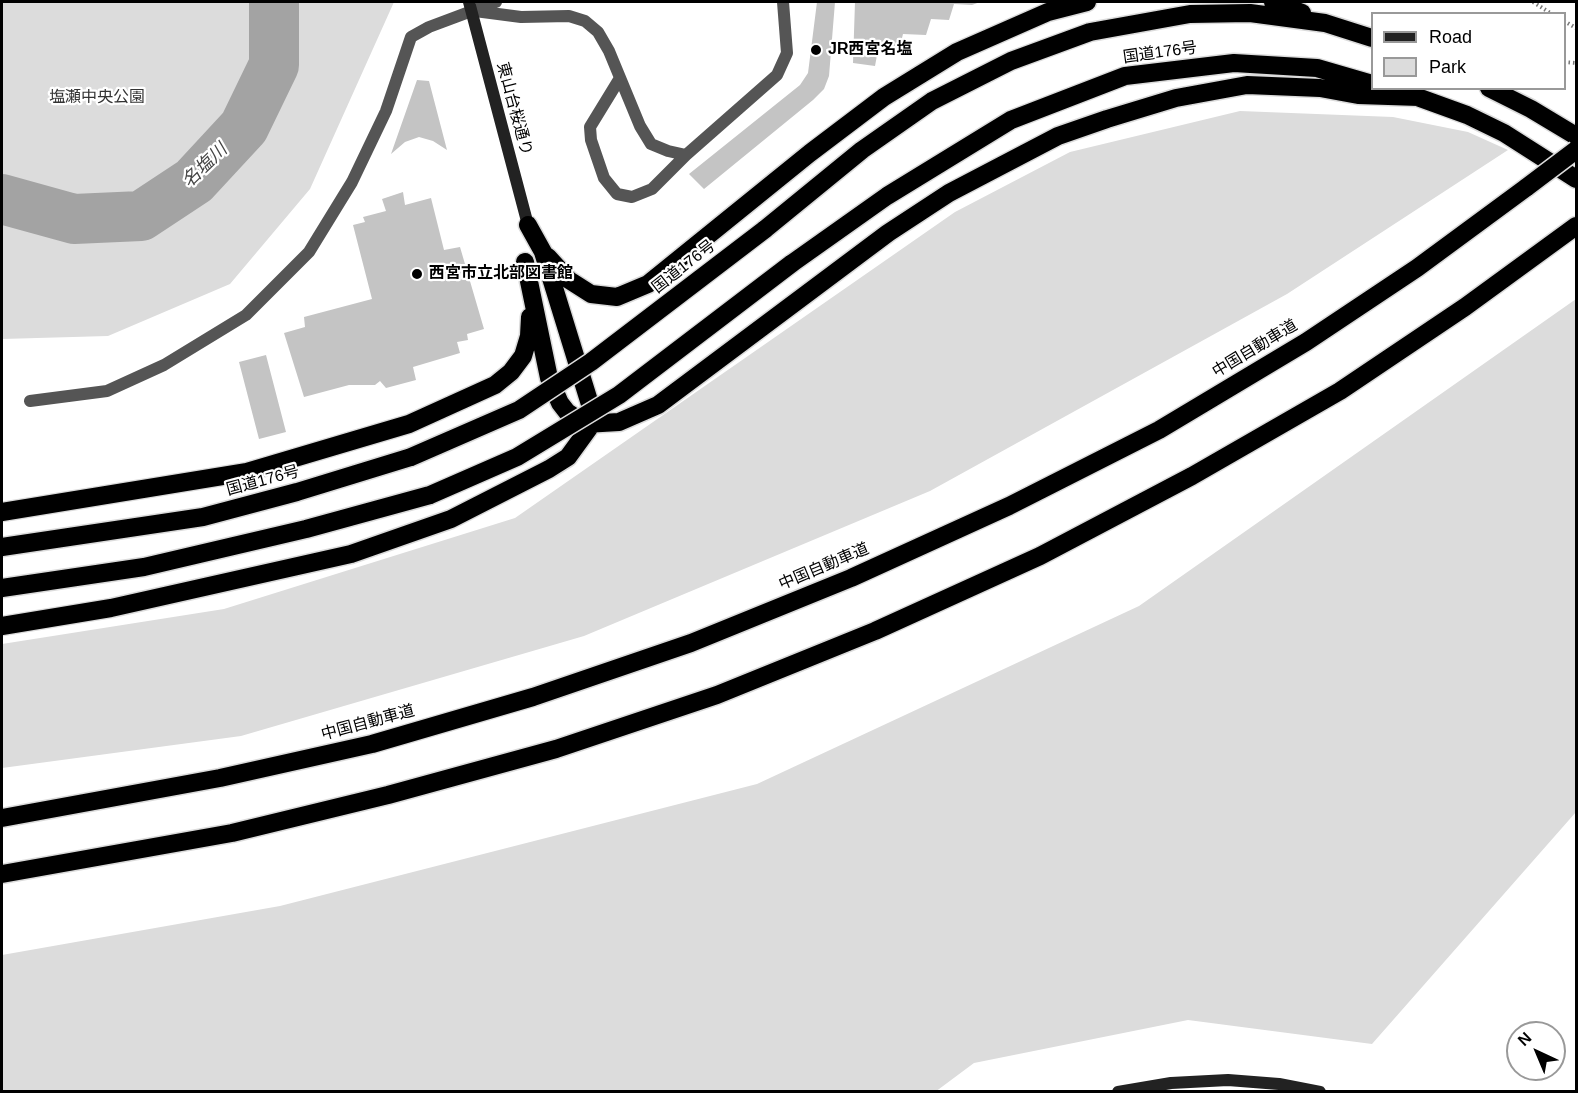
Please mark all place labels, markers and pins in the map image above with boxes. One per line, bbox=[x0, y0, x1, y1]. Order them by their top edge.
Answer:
place label: JR西宮名塩 bbox=[828, 40, 912, 60]
marker: JR西宮名塩 bbox=[809, 43, 823, 57]
place label: 西宮市立北部図書館 bbox=[429, 264, 573, 284]
marker: 西宮市立北部図書館 bbox=[410, 267, 424, 281]

